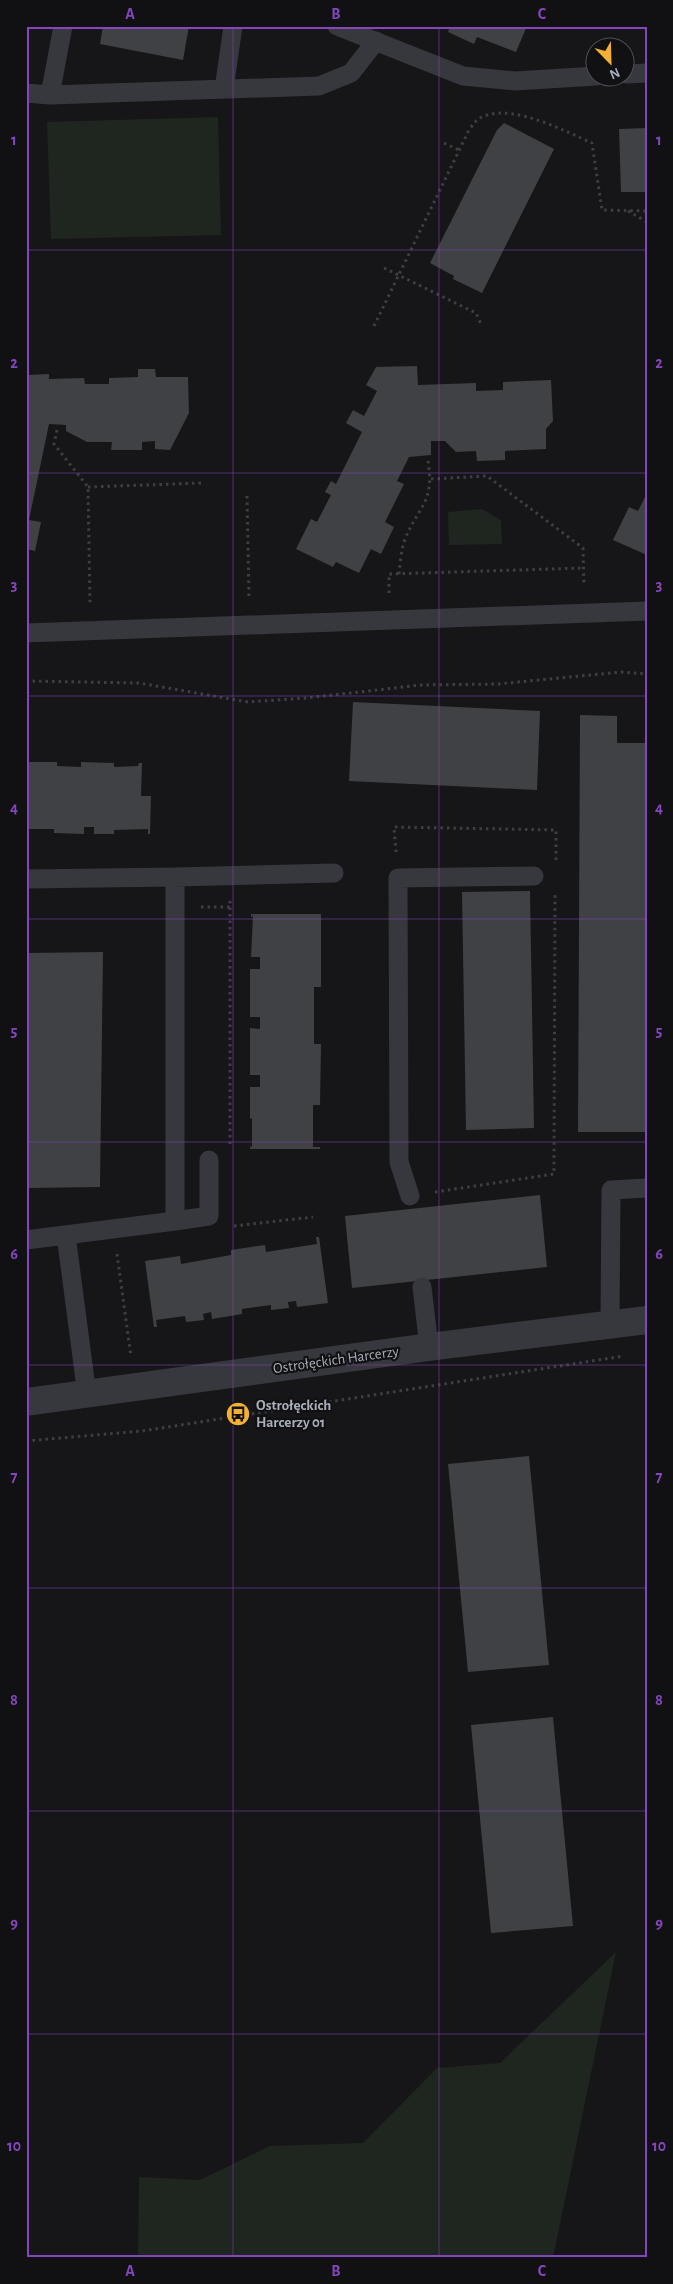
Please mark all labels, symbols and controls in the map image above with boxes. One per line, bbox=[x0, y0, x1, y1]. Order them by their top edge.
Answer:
text: A bbox=[125, 6, 135, 22]
text: B bbox=[331, 6, 341, 22]
text: C bbox=[538, 6, 547, 22]
north arrow bbox=[586, 38, 636, 88]
text: N bbox=[607, 65, 622, 81]
text: 1 bbox=[11, 132, 17, 148]
text: 1 bbox=[656, 132, 662, 148]
text: 2 bbox=[10, 355, 18, 371]
text: 2 bbox=[655, 355, 663, 371]
text: 3 bbox=[11, 577, 18, 593]
text: 3 bbox=[656, 577, 663, 593]
text: 4 bbox=[10, 800, 18, 816]
text: 4 bbox=[655, 800, 663, 816]
text: 5 bbox=[11, 1023, 18, 1039]
text: 5 bbox=[656, 1023, 663, 1039]
text: 6 bbox=[10, 1246, 18, 1262]
text: 6 bbox=[655, 1246, 663, 1262]
street label: Ostrołęckich Harcerzy bbox=[272, 1344, 400, 1376]
place label: Ostrołęckich Harcerzy 01 bbox=[256, 1398, 331, 1430]
bus stop icon: Ostrołęckich Harcerzy 01 bbox=[225, 1401, 251, 1427]
text: 7 bbox=[11, 1469, 18, 1485]
text: 7 bbox=[656, 1469, 663, 1485]
text: 8 bbox=[10, 1692, 18, 1708]
text: 8 bbox=[655, 1692, 663, 1708]
text: 9 bbox=[10, 1915, 18, 1931]
text: 9 bbox=[655, 1915, 663, 1931]
text: 10 bbox=[7, 2138, 21, 2154]
text: 10 bbox=[652, 2138, 666, 2154]
text: A bbox=[125, 2263, 135, 2279]
text: B bbox=[331, 2263, 341, 2279]
text: C bbox=[538, 2263, 547, 2279]

